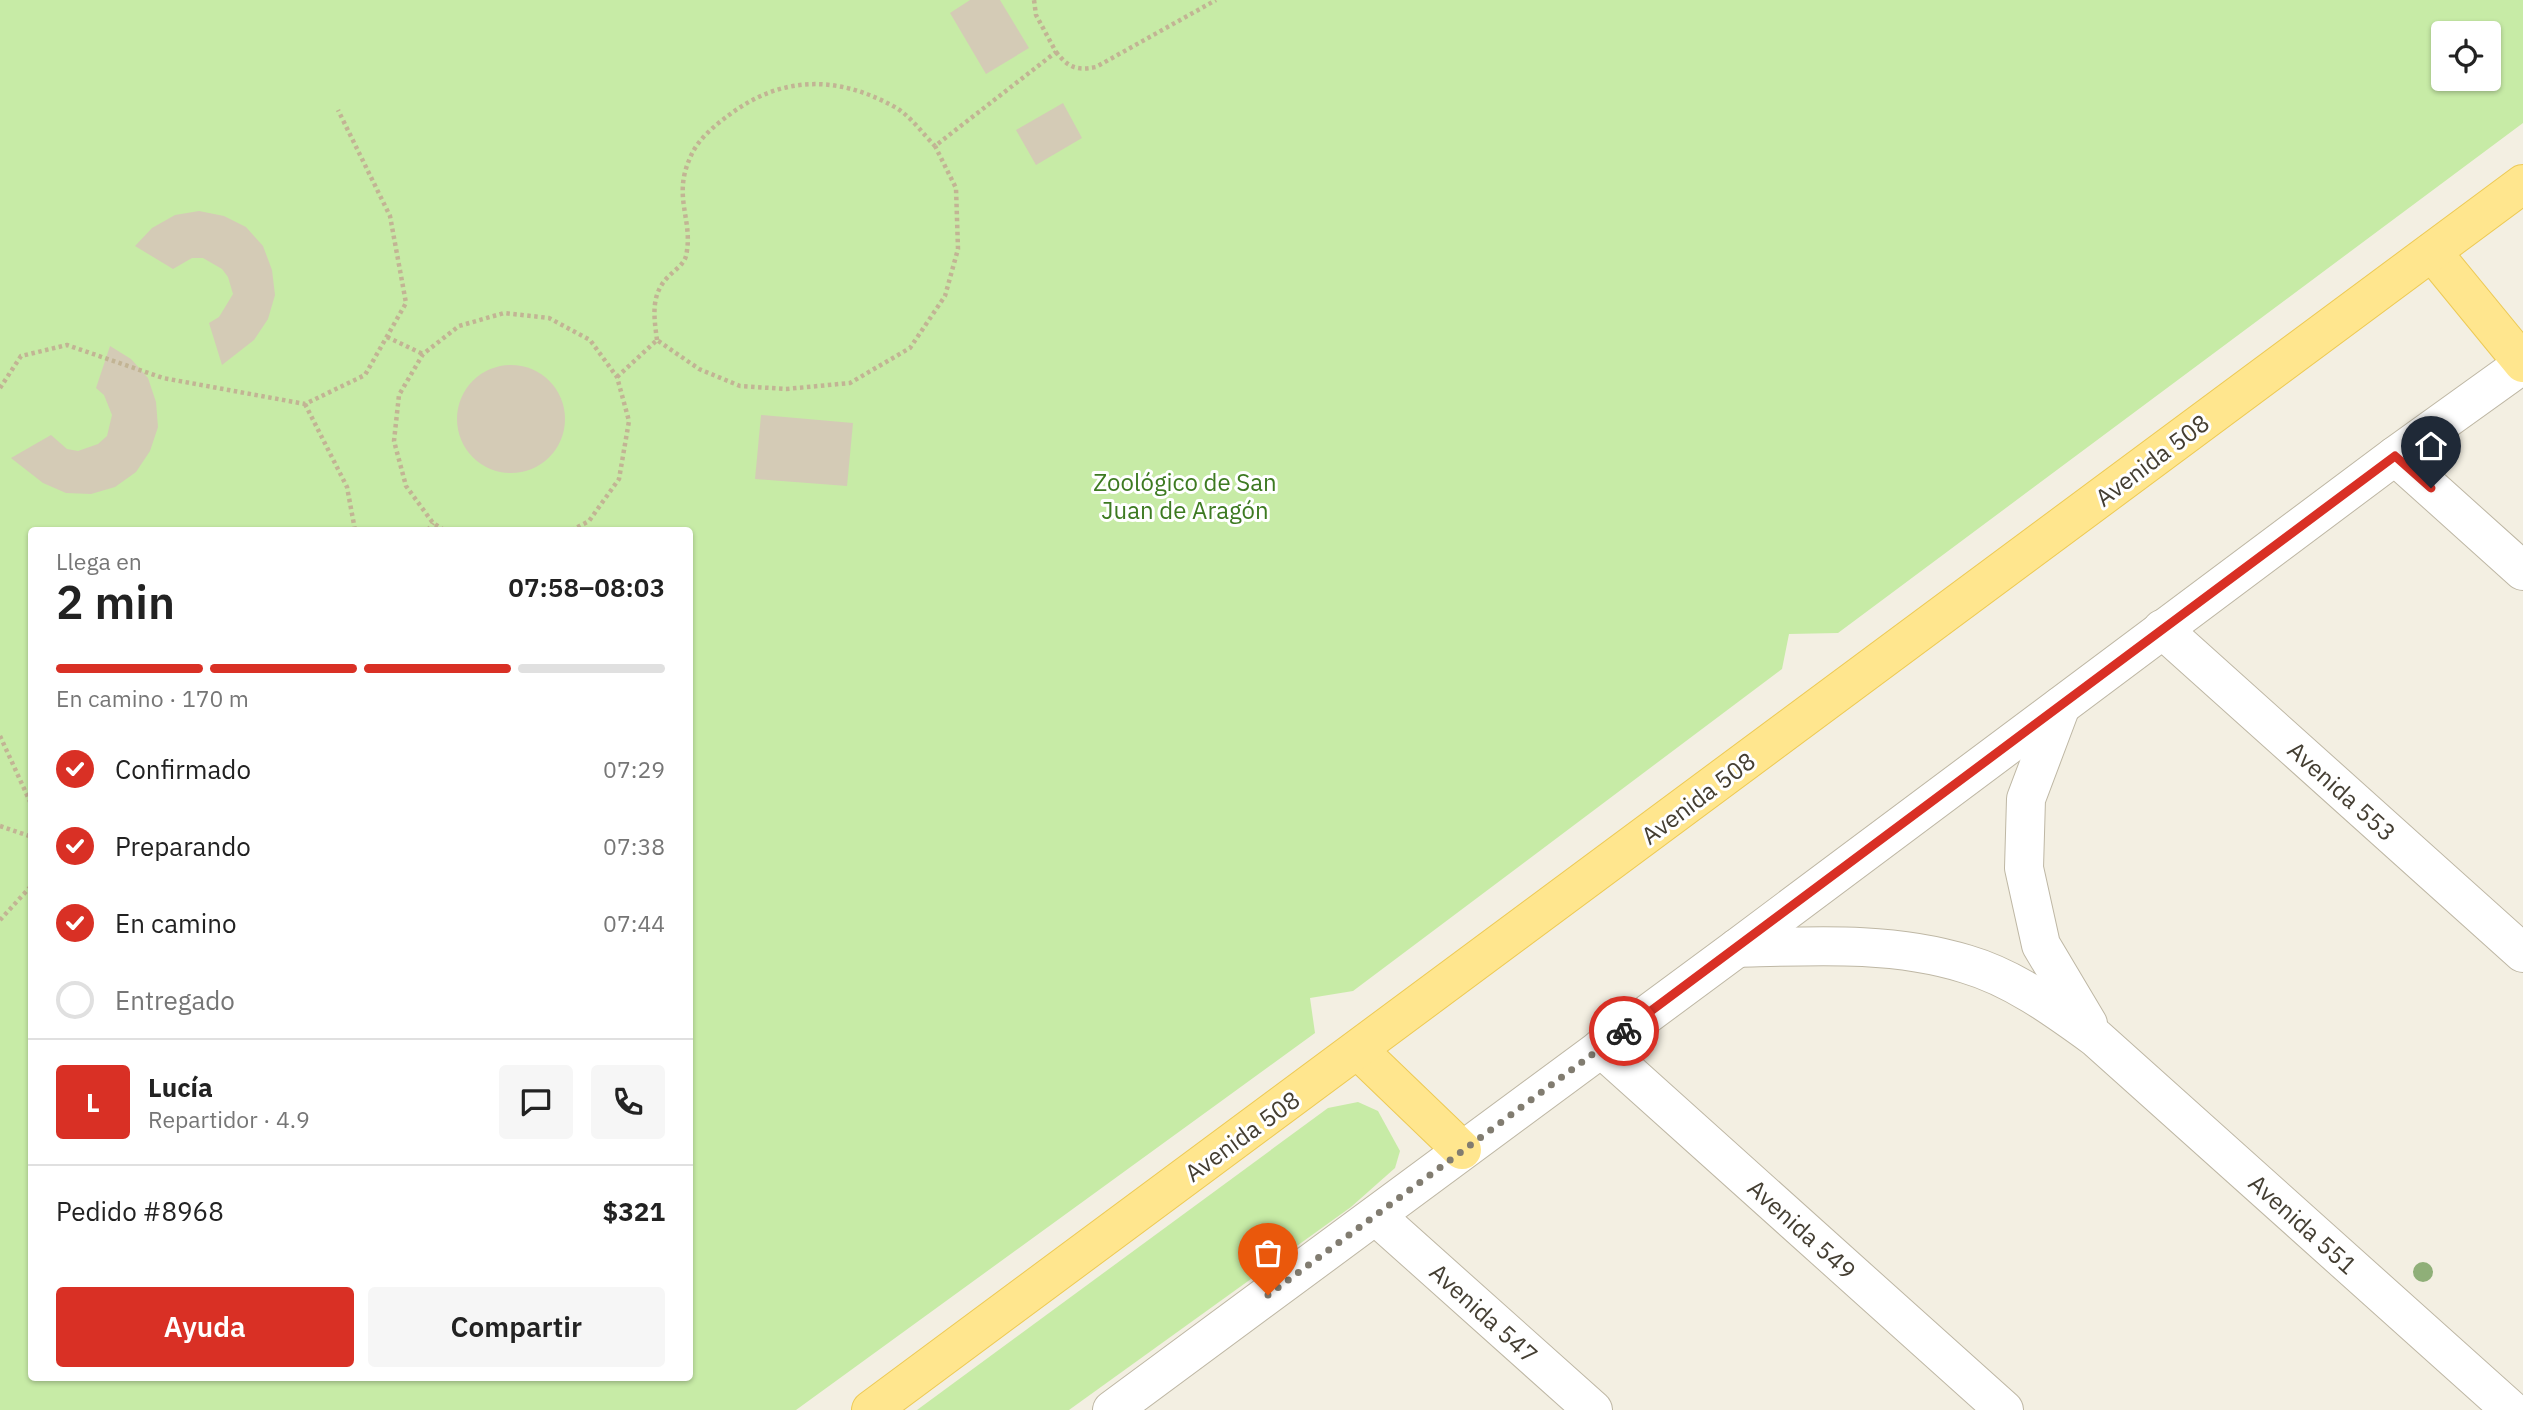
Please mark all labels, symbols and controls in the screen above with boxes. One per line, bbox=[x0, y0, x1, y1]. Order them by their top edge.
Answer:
map controls bbox=[2431, 21, 2501, 91]
button: locate bbox=[2431, 21, 2501, 91]
street label: Avenida 508 bbox=[2088, 407, 2216, 513]
pin bbox=[2401, 416, 2461, 488]
icon: home bbox=[2412, 427, 2450, 465]
park label: Zoológico de San Juan de Aragón bbox=[1093, 466, 1277, 526]
text: Llega en bbox=[56, 546, 142, 576]
text: 07:58–08:03 bbox=[508, 570, 665, 604]
text: 2 min bbox=[56, 572, 175, 632]
text: En camino · 170 m bbox=[56, 683, 249, 713]
street label: Avenida 553 bbox=[2281, 734, 2403, 848]
street label: Avenida 508 bbox=[1634, 745, 1762, 851]
icon: check bbox=[56, 750, 94, 788]
text: Confirmado bbox=[115, 752, 251, 786]
text: 07:29 bbox=[603, 754, 665, 784]
icon: check bbox=[56, 827, 94, 865]
text: Preparando bbox=[115, 829, 251, 863]
text: 07:38 bbox=[603, 831, 665, 861]
icon: check bbox=[56, 904, 94, 942]
text: En camino bbox=[115, 906, 237, 940]
text: 07:44 bbox=[603, 908, 665, 938]
text: Entregado bbox=[115, 983, 235, 1017]
courier bbox=[1589, 996, 1659, 1066]
icon: bike bbox=[1605, 1012, 1643, 1050]
button: chat bbox=[499, 1065, 573, 1139]
button: phone bbox=[591, 1065, 665, 1139]
text: Lucía bbox=[148, 1070, 213, 1104]
street label: Avenida 508 bbox=[1178, 1083, 1306, 1189]
text: L bbox=[86, 1085, 100, 1119]
text: Repartidor · 4.9 bbox=[148, 1104, 310, 1134]
street label: Avenida 551 bbox=[2242, 1167, 2364, 1281]
street label: Avenida 549 bbox=[1741, 1172, 1863, 1286]
text: Pedido #8968 bbox=[56, 1194, 224, 1228]
text: $321 bbox=[603, 1194, 665, 1228]
pin bbox=[1238, 1223, 1298, 1295]
icon: bag bbox=[1249, 1234, 1287, 1272]
street label: Avenida 547 bbox=[1423, 1256, 1545, 1370]
button: Ayuda bbox=[56, 1287, 354, 1367]
button: Compartir bbox=[368, 1287, 665, 1367]

